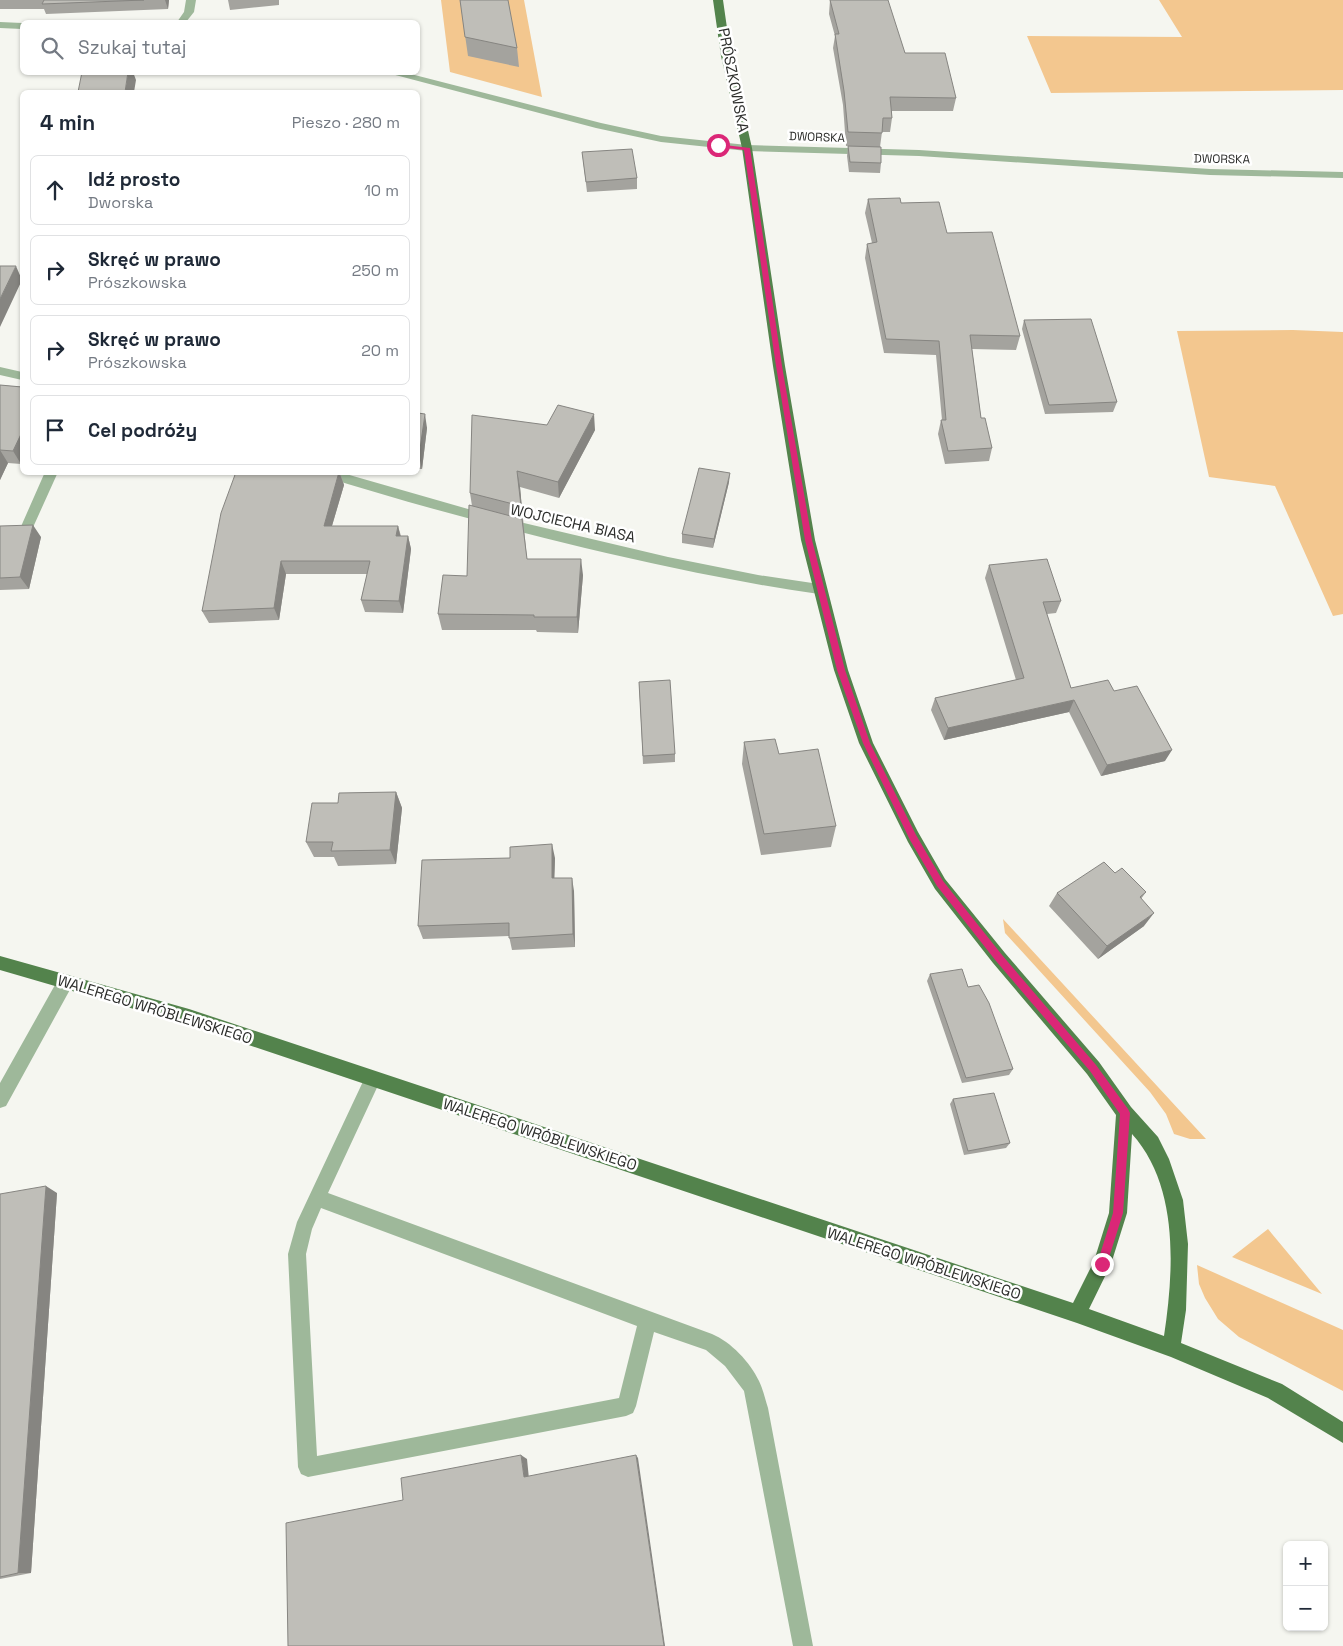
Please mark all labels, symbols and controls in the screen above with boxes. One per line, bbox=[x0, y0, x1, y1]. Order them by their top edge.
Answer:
search box bbox=[20, 20, 420, 75]
street label: PRÓSZKOWSKA bbox=[715, 26, 754, 134]
icon: search bbox=[38, 34, 66, 62]
text: Szukaj tutaj bbox=[78, 35, 186, 60]
text: 4 min bbox=[40, 109, 95, 136]
text: Pieszo · 280 m bbox=[292, 112, 400, 133]
street label: DWORSKA bbox=[789, 128, 846, 146]
route start bbox=[707, 134, 730, 157]
street label: DWORSKA bbox=[1194, 151, 1251, 167]
text: Idź prosto bbox=[88, 167, 180, 192]
icon: ahead bbox=[41, 176, 69, 204]
text: 10 m bbox=[364, 180, 399, 201]
text: Dworska bbox=[88, 192, 153, 213]
text: Skręć w prawo bbox=[88, 247, 221, 272]
icon: right bbox=[41, 256, 69, 284]
text: 250 m bbox=[352, 260, 399, 281]
text: Prószkowska bbox=[88, 272, 187, 293]
text: Skręć w prawo bbox=[88, 327, 221, 352]
icon: right bbox=[41, 336, 69, 364]
text: 20 m bbox=[361, 340, 399, 361]
text: Prószkowska bbox=[88, 352, 187, 373]
icon: arrive bbox=[41, 416, 69, 444]
text: Cel podróży bbox=[88, 418, 197, 443]
street label: WOJCIECHA BIASA bbox=[509, 499, 638, 547]
street label: WALEREGO WRÓBLEWSKIEGO bbox=[55, 970, 255, 1048]
street label: WALEREGO WRÓBLEWSKIEGO bbox=[441, 1094, 639, 1174]
street label: WALEREGO WRÓBLEWSKIEGO bbox=[825, 1223, 1023, 1303]
route end bbox=[1091, 1253, 1114, 1276]
map controls bbox=[1283, 1541, 1328, 1631]
button: + bbox=[1283, 1541, 1328, 1586]
button: − bbox=[1283, 1586, 1328, 1631]

